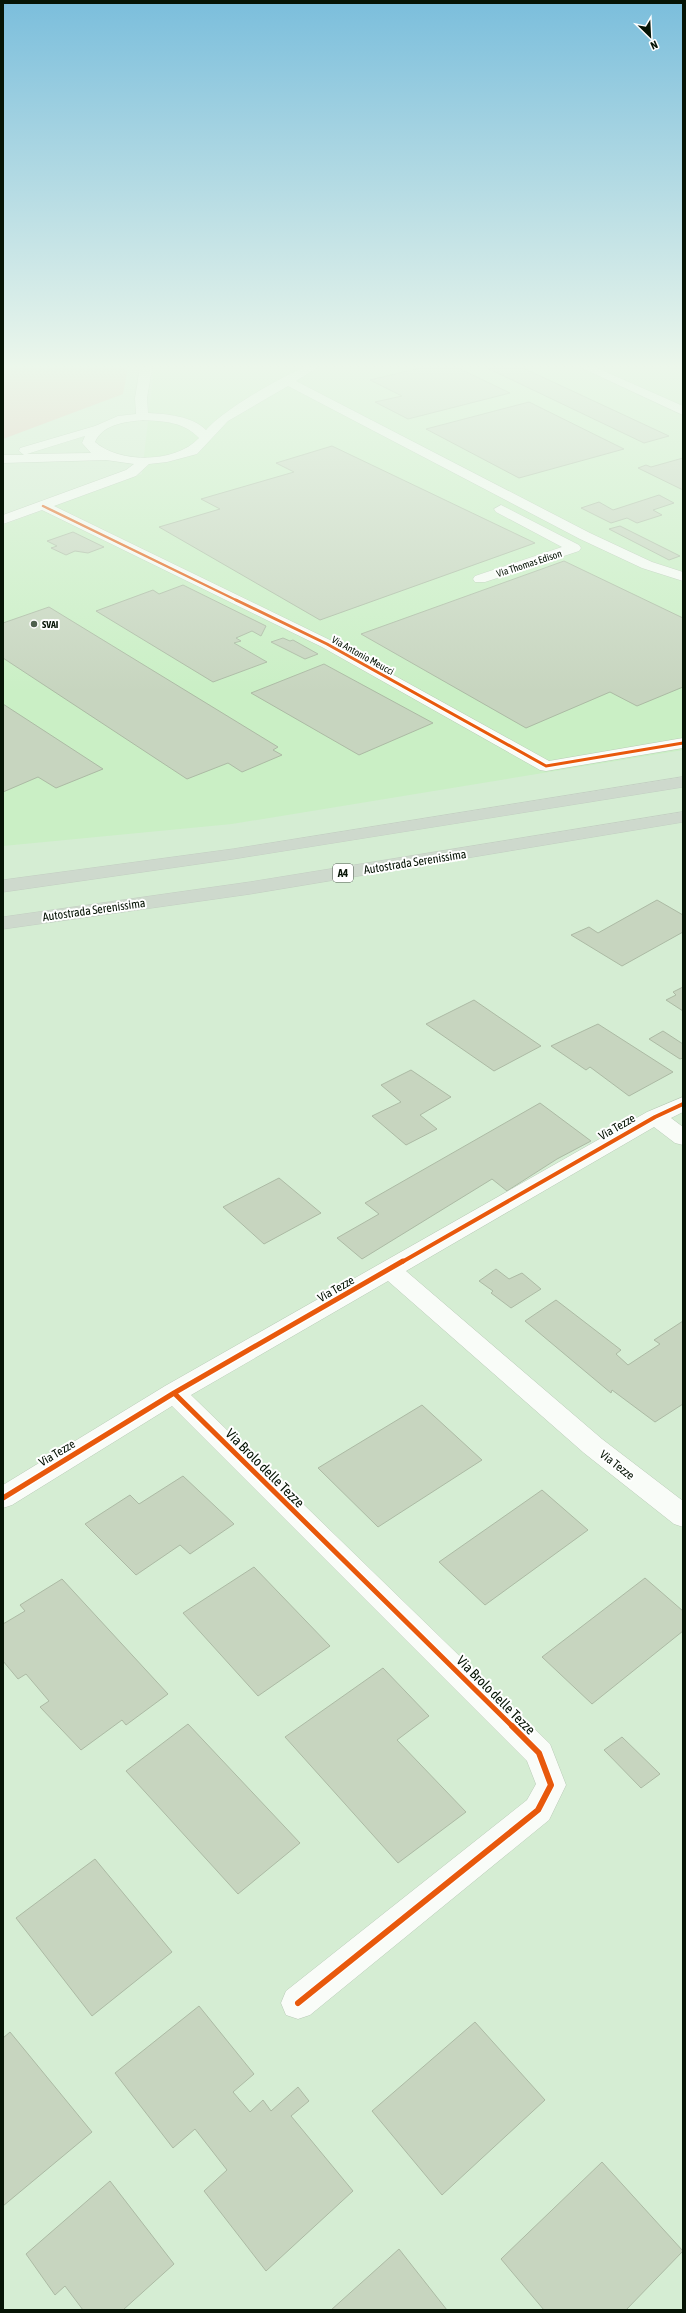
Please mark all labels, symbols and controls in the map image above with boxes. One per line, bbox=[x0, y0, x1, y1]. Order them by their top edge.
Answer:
north arrow bbox=[630, 16, 670, 56]
text: N bbox=[649, 38, 659, 52]
street label: Via Thomas Edison bbox=[495, 548, 563, 579]
marker: SVAI bbox=[29, 619, 39, 629]
place label: SVAI bbox=[42, 619, 59, 630]
street label: Via Antonio Meucci bbox=[330, 634, 396, 677]
street label: Autostrada Serenissima bbox=[363, 847, 467, 877]
road number: A4 bbox=[333, 864, 353, 882]
street label: Autostrada Serenissima bbox=[42, 896, 146, 924]
street label: Via Tezze bbox=[596, 1111, 638, 1143]
street label: Via Tezze bbox=[315, 1273, 357, 1305]
street label: Via Brolo delle Tezze bbox=[222, 1425, 308, 1511]
street label: Via Tezze bbox=[36, 1437, 78, 1469]
street label: Via Tezze bbox=[597, 1447, 637, 1483]
street label: Via Brolo delle Tezze bbox=[453, 1652, 539, 1738]

